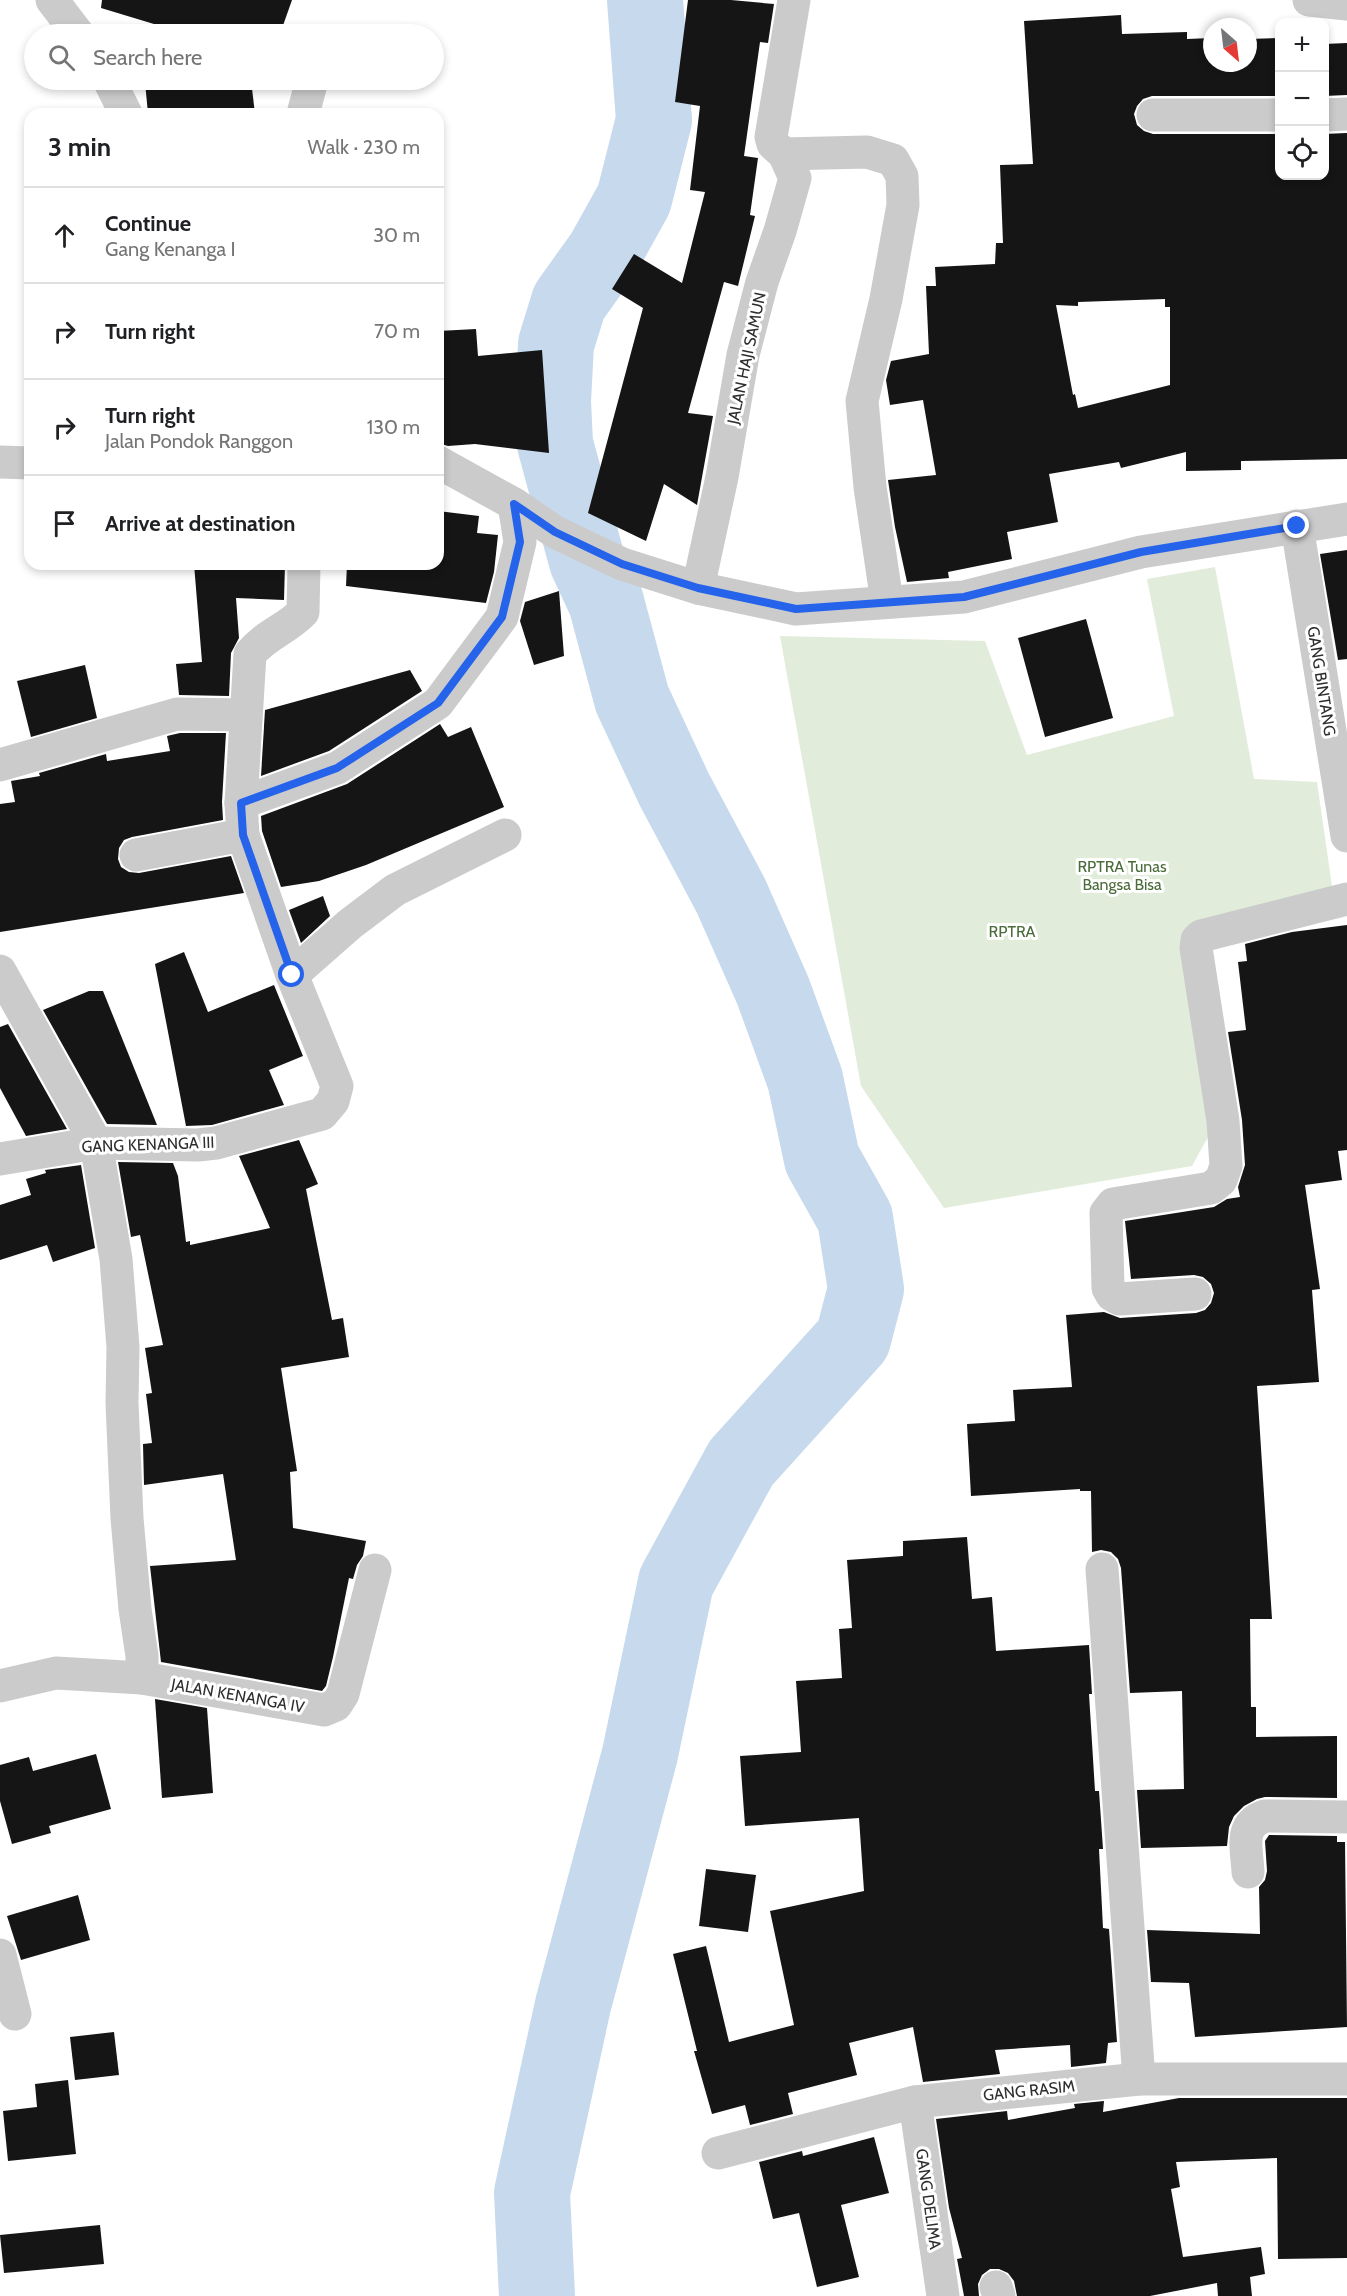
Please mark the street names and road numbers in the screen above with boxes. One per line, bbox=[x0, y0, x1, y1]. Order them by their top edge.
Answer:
street label: JALAN HAJI SAMUN bbox=[723, 290, 770, 427]
street label: GANG BINTANG bbox=[1303, 625, 1340, 737]
street label: GANG KENANGA III bbox=[81, 1133, 215, 1156]
street label: JALAN KENANGA IV bbox=[169, 1674, 306, 1717]
street label: GANG RASIM bbox=[982, 2076, 1076, 2105]
street label: GANG DELIMA bbox=[912, 2147, 945, 2251]

